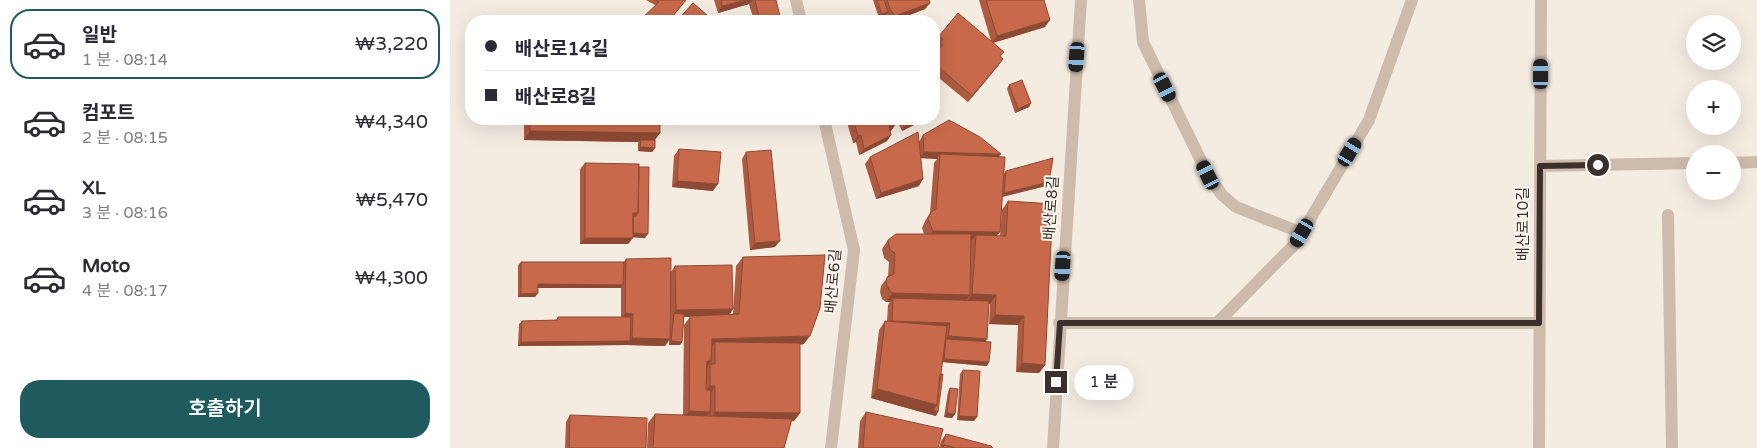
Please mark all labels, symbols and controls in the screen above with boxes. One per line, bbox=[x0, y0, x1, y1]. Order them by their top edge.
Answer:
map controls bbox=[1686, 15, 1741, 200]
button: layers bbox=[1686, 15, 1741, 70]
icon: car bbox=[22, 22, 67, 67]
text: 일반 bbox=[82, 24, 117, 46]
text: ₩3,220 bbox=[355, 33, 428, 55]
text: 배산로14길 bbox=[515, 38, 609, 60]
car bbox=[1068, 42, 1085, 72]
text: 1 분 · 08:14 bbox=[82, 50, 168, 70]
car bbox=[1533, 59, 1548, 89]
car bbox=[1151, 70, 1178, 104]
button: + bbox=[1686, 80, 1741, 135]
text: 배산로8길 bbox=[515, 86, 597, 108]
icon: car bbox=[22, 100, 67, 145]
text: 컴포트 bbox=[82, 102, 134, 124]
text: ₩4,340 bbox=[355, 111, 428, 133]
text: 2 분 · 08:15 bbox=[82, 128, 168, 148]
car bbox=[1335, 135, 1364, 169]
button: − bbox=[1686, 145, 1741, 200]
route start bbox=[1587, 154, 1609, 176]
car bbox=[1194, 158, 1221, 192]
street label: 배산로8길 bbox=[1040, 175, 1062, 241]
text: XL bbox=[82, 177, 106, 199]
icon: car bbox=[22, 178, 67, 223]
street label: 배산로10길 bbox=[1514, 187, 1532, 261]
text: ₩5,470 bbox=[355, 189, 428, 211]
text: 3 분 · 08:16 bbox=[82, 203, 168, 223]
car bbox=[1288, 216, 1315, 250]
street label: 배산로6길 bbox=[821, 248, 845, 314]
car bbox=[1054, 251, 1071, 281]
text: Moto bbox=[82, 255, 130, 277]
icon: car bbox=[22, 256, 67, 301]
text: ₩4,300 bbox=[355, 267, 428, 289]
text: 4 분 · 08:17 bbox=[82, 281, 168, 301]
callout: 1 분 bbox=[1074, 364, 1134, 400]
route end bbox=[1045, 371, 1067, 393]
text: 1 분 bbox=[1090, 372, 1118, 392]
button: 호출하기 bbox=[20, 380, 430, 438]

